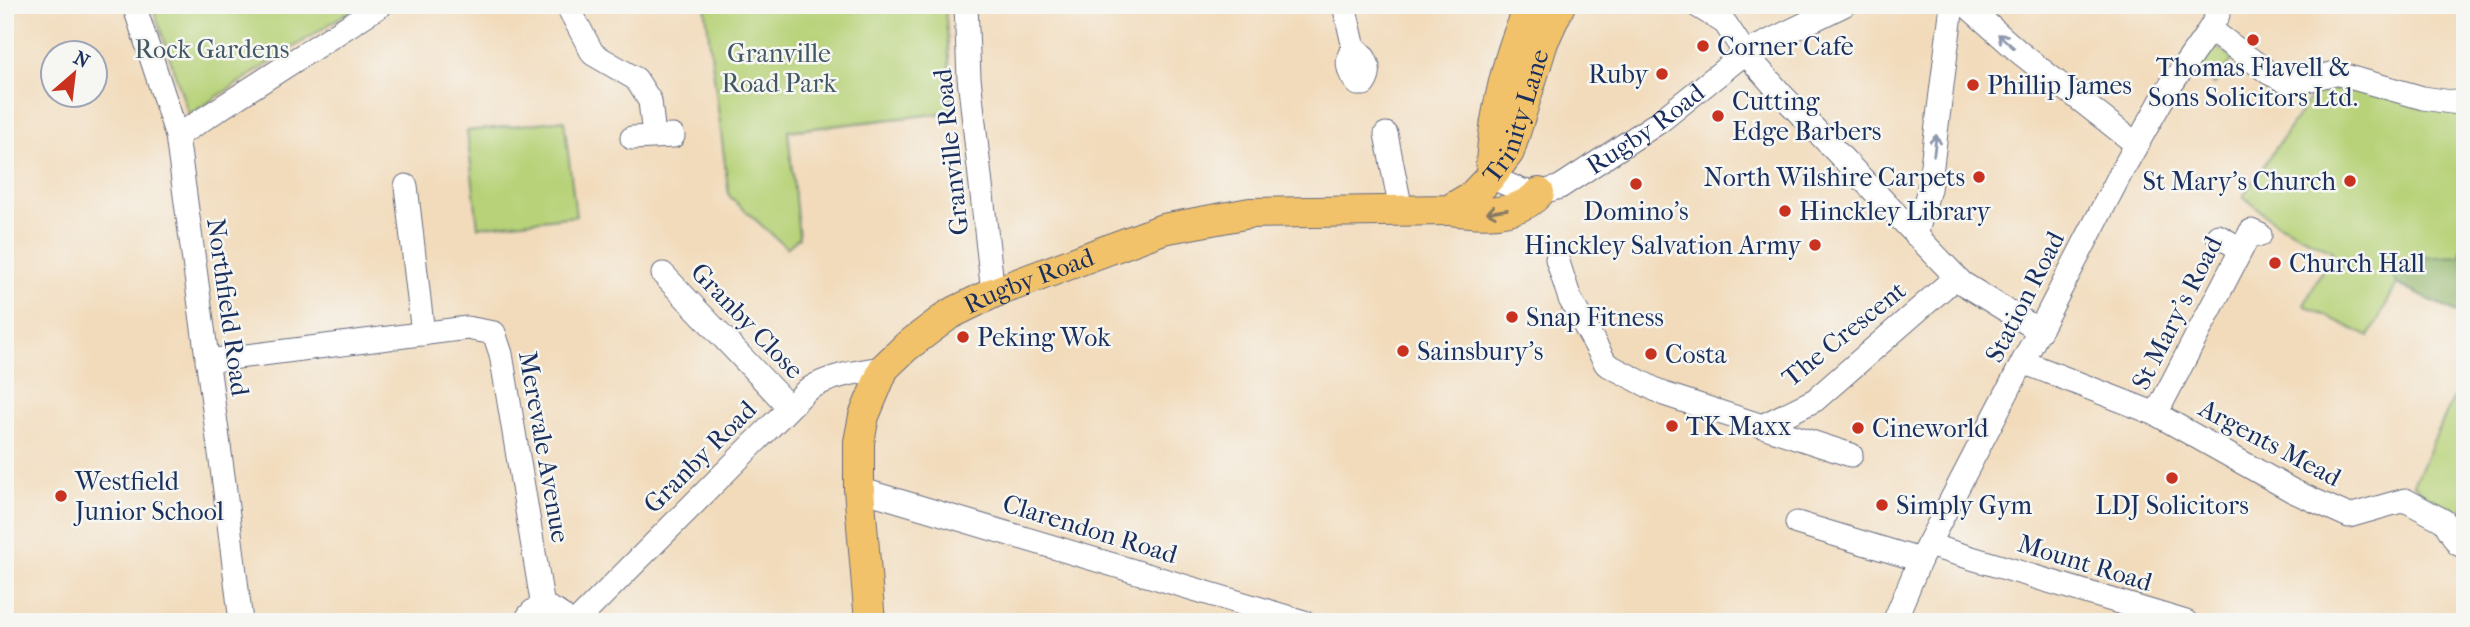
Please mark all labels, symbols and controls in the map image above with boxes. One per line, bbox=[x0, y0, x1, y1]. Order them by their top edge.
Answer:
place label: Corner Cafe bbox=[1717, 31, 1854, 62]
marker: Thomas Flavell & Sons Solicitors Ltd. bbox=[2245, 32, 2261, 48]
one-way arrow bbox=[1998, 33, 2016, 49]
park label: Rock Gardens bbox=[135, 34, 289, 65]
north arrow bbox=[38, 38, 108, 108]
park label: Granville Road Park bbox=[721, 38, 837, 99]
marker: Corner Cafe bbox=[1695, 38, 1711, 54]
street label: Trinity Lane bbox=[1476, 45, 1555, 189]
text: N bbox=[70, 47, 94, 73]
place label: Thomas Flavell & Sons Solicitors Ltd. bbox=[2148, 52, 2358, 113]
place label: Ruby bbox=[1588, 59, 1649, 90]
street label: Granville Road bbox=[927, 66, 975, 237]
marker: Ruby bbox=[1654, 66, 1670, 82]
place label: Phillip James bbox=[1987, 70, 2132, 101]
street label: Rugby Road bbox=[1580, 76, 1711, 181]
marker: Phillip James bbox=[1965, 77, 1981, 93]
place label: Cutting Edge Barbers bbox=[1732, 86, 1881, 147]
marker: Cutting Edge Barbers bbox=[1710, 108, 1726, 124]
one-way arrow bbox=[1928, 134, 1941, 157]
place label: North Wilshire Carpets bbox=[1704, 162, 1965, 193]
place label: St Mary's Church bbox=[2142, 166, 2336, 197]
marker: North Wilshire Carpets bbox=[1971, 169, 1987, 185]
marker: St Mary's Church bbox=[2342, 173, 2358, 189]
marker: Domino's bbox=[1628, 176, 1644, 192]
place label: Domino's bbox=[1583, 196, 1689, 227]
place label: Hinckley Library bbox=[1799, 196, 1992, 227]
marker: Hinckley Library bbox=[1777, 203, 1793, 219]
one-way arrow bbox=[1486, 205, 1508, 218]
street label: Northfield Road bbox=[200, 216, 256, 399]
street label: Station Road bbox=[1979, 225, 2072, 368]
place label: Hinckley Salvation Army bbox=[1524, 230, 1802, 261]
street label: St Mary's Road bbox=[2125, 230, 2229, 395]
marker: Hinckley Salvation Army bbox=[1807, 237, 1823, 253]
street label: Rugby Road bbox=[958, 241, 1099, 320]
place label: Church Hall bbox=[2289, 248, 2425, 279]
marker: Church Hall bbox=[2267, 255, 2283, 271]
street label: Granby Close bbox=[684, 257, 810, 385]
street label: The Crescent bbox=[1776, 274, 1913, 393]
place label: Snap Fitness bbox=[1526, 302, 1664, 333]
marker: Snap Fitness bbox=[1504, 309, 1520, 325]
place label: Peking Wok bbox=[977, 322, 1111, 353]
marker: Peking Wok bbox=[955, 329, 971, 345]
place label: Sainsbury's bbox=[1417, 336, 1543, 367]
place label: Costa bbox=[1665, 339, 1728, 370]
marker: Sainsbury's bbox=[1395, 343, 1411, 359]
marker: Costa bbox=[1643, 346, 1659, 362]
street label: Merevale Avenue bbox=[512, 349, 576, 545]
street label: Argents Mead bbox=[2193, 392, 2347, 494]
street label: Granby Road bbox=[637, 394, 763, 520]
place label: TK Maxx bbox=[1686, 411, 1791, 442]
place label: Cineworld bbox=[1872, 413, 1989, 444]
marker: TK Maxx bbox=[1664, 418, 1680, 434]
marker: Cineworld bbox=[1850, 420, 1866, 436]
place label: Westfield Junior School bbox=[73, 466, 224, 527]
marker: LDJ Solicitors bbox=[2164, 470, 2180, 486]
marker: Westfield Junior School bbox=[53, 488, 69, 504]
street label: Clarendon Road bbox=[999, 488, 1182, 571]
place label: Simply Gym bbox=[1896, 490, 2033, 521]
place label: LDJ Solicitors bbox=[2095, 490, 2249, 521]
marker: Simply Gym bbox=[1874, 497, 1890, 513]
street label: Mount Road bbox=[2014, 528, 2157, 598]

